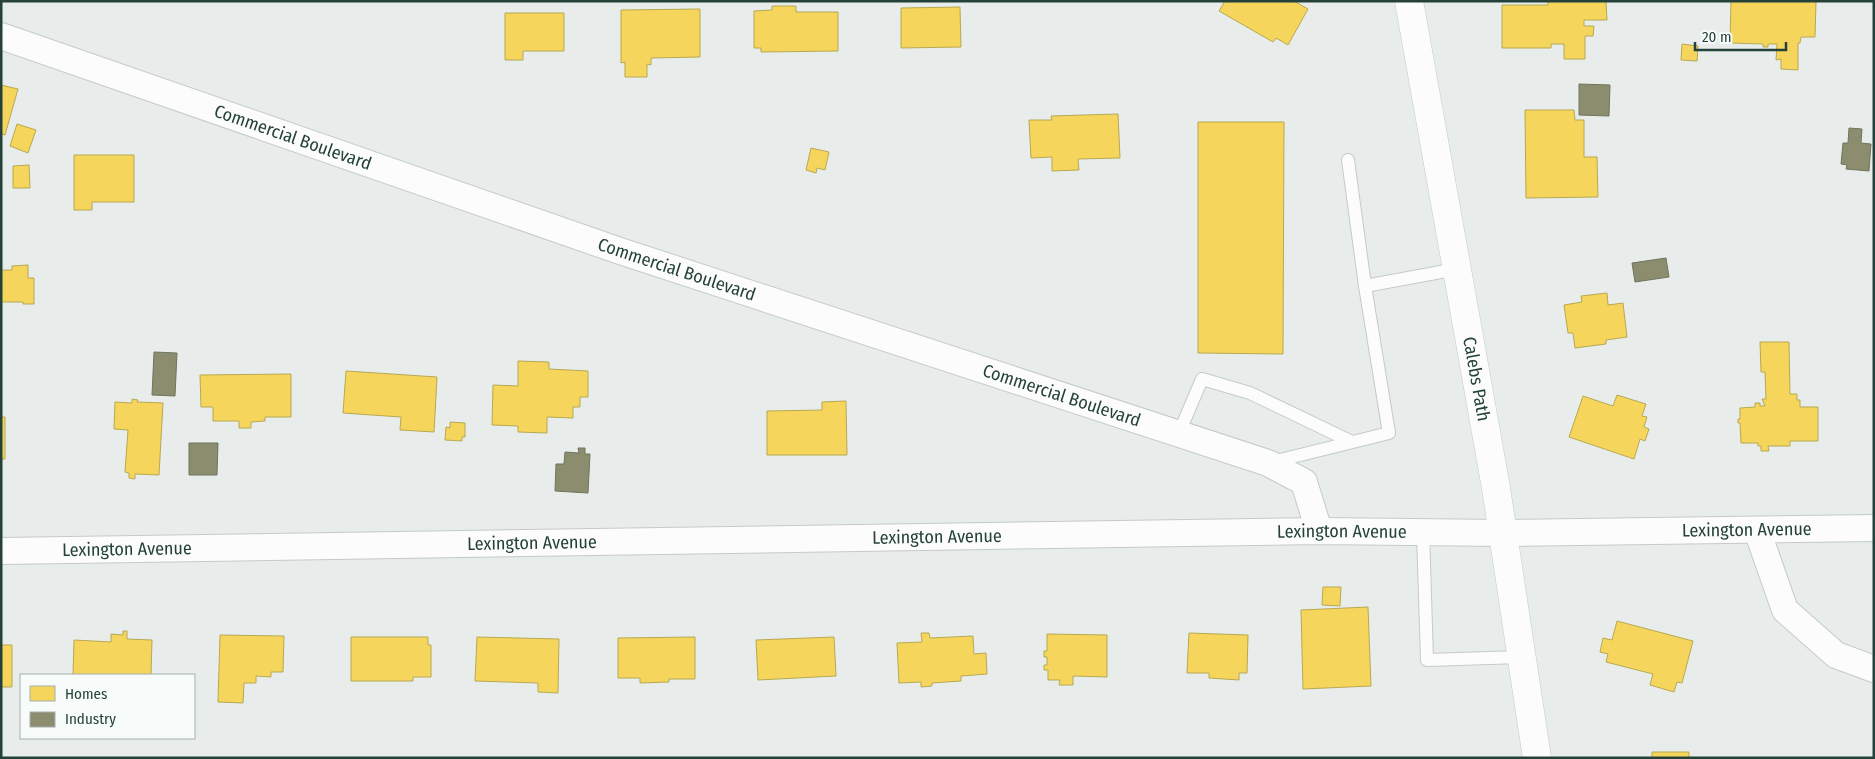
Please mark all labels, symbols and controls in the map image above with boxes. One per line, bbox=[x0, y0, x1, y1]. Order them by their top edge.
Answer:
scale bar bbox=[1695, 20, 1786, 52]
text: 20 m bbox=[1702, 28, 1732, 46]
street label: Commercial Boulevard bbox=[211, 100, 374, 175]
street label: Commercial Boulevard bbox=[595, 233, 759, 306]
street label: Calebs Path bbox=[1458, 335, 1495, 423]
street label: Commercial Boulevard bbox=[980, 359, 1143, 432]
street label: Lexington Avenue bbox=[1682, 518, 1812, 542]
street label: Lexington Avenue bbox=[1277, 520, 1407, 543]
street label: Lexington Avenue bbox=[872, 525, 1002, 549]
street label: Lexington Avenue bbox=[467, 531, 597, 555]
street label: Lexington Avenue bbox=[62, 537, 192, 561]
legend bbox=[20, 674, 195, 739]
text: Homes bbox=[65, 685, 107, 703]
text: Industry bbox=[65, 710, 116, 728]

